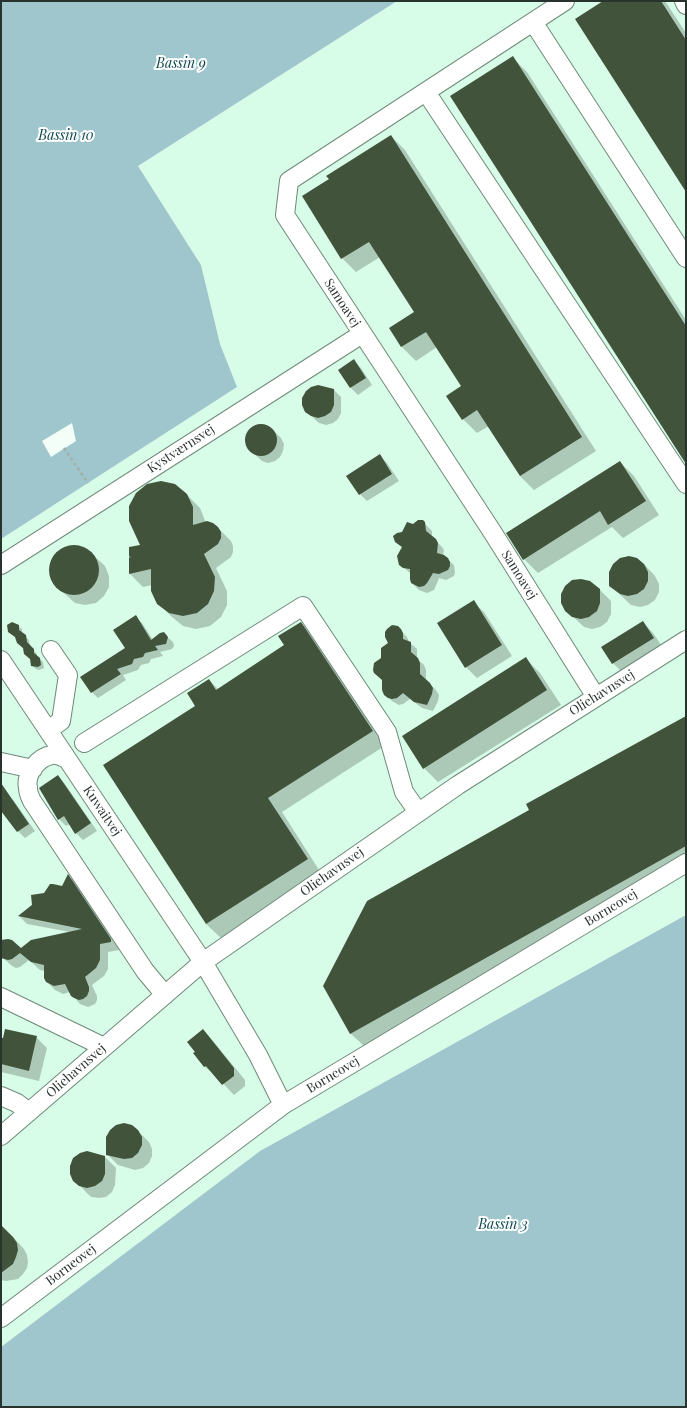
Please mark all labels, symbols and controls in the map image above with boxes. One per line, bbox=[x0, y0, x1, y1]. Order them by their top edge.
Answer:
water label: Bassin 9 bbox=[156, 56, 206, 72]
water label: Bassin 10 bbox=[38, 128, 94, 144]
street label: Samoavej bbox=[321, 276, 363, 330]
street label: Kystværnsvej bbox=[144, 421, 218, 477]
street label: Samoavej bbox=[498, 548, 540, 602]
street label: Oliehavnsvej bbox=[567, 667, 637, 719]
street label: Kuwaitvej bbox=[80, 783, 124, 839]
street label: Oliehavnsvej bbox=[297, 844, 367, 900]
street label: Borneovej bbox=[582, 886, 640, 930]
street label: Oliehavnsvej bbox=[43, 1041, 109, 1101]
street label: Borneovej bbox=[304, 1053, 362, 1097]
water label: Bassin 3 bbox=[478, 1217, 528, 1233]
street label: Borneovej bbox=[43, 1241, 99, 1289]

